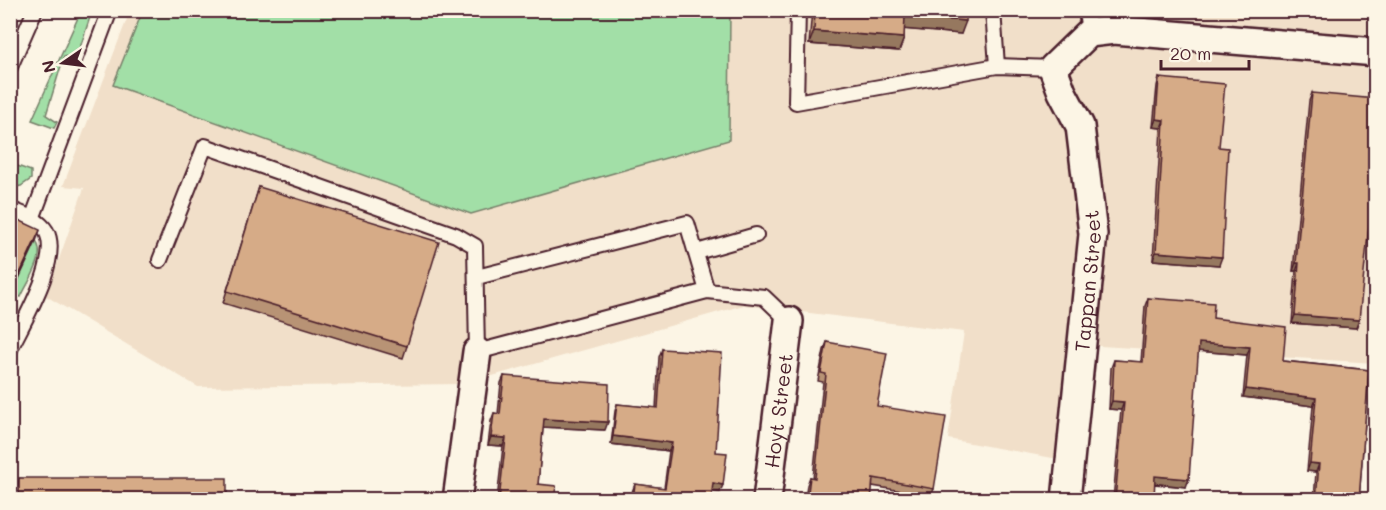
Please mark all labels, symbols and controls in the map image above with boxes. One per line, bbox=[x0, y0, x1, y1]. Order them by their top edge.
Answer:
north arrow bbox=[33, 33, 93, 93]
scale bar bbox=[1161, 33, 1250, 71]
text: 20 m bbox=[1170, 41, 1211, 65]
text: N bbox=[36, 58, 60, 75]
street label: Tappan Street bbox=[1068, 209, 1106, 353]
street label: Hoyt Street bbox=[758, 352, 798, 470]

